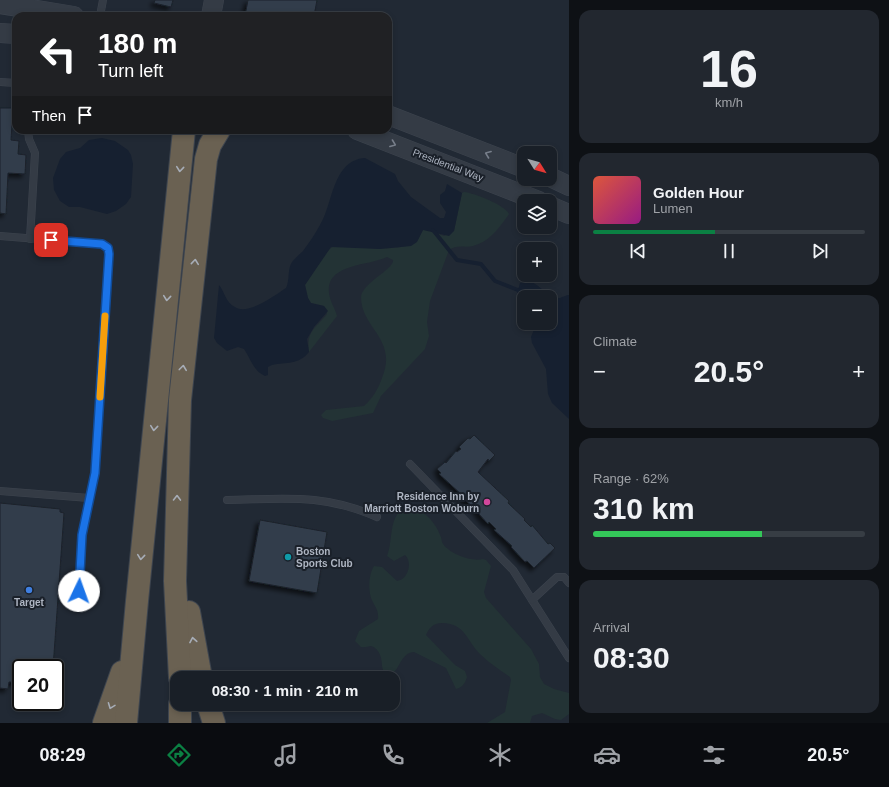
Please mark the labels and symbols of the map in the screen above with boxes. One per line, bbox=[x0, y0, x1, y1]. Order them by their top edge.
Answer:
one-way arrow bbox=[390, 140, 397, 148]
street label: Presidential Way bbox=[411, 146, 485, 184]
north arrow bbox=[517, 146, 557, 186]
one-way arrow bbox=[484, 150, 491, 158]
one-way arrow bbox=[176, 166, 185, 172]
pin bbox=[34, 223, 68, 257]
one-way arrow bbox=[190, 259, 199, 265]
one-way arrow bbox=[163, 295, 172, 301]
one-way arrow bbox=[179, 365, 188, 371]
one-way arrow bbox=[150, 424, 159, 431]
place label: Residence Inn by Marriott Boston Woburn bbox=[364, 491, 479, 514]
one-way arrow bbox=[173, 495, 181, 501]
marker: Residence Inn by Marriott Boston Woburn bbox=[482, 497, 492, 507]
place label: Boston Sports Club bbox=[296, 546, 353, 569]
marker: Boston Sports Club bbox=[283, 552, 293, 562]
one-way arrow bbox=[137, 554, 146, 560]
position arrow bbox=[58, 570, 100, 612]
marker: Target bbox=[24, 585, 34, 595]
place label: Target bbox=[14, 597, 45, 608]
one-way arrow bbox=[190, 637, 198, 643]
speed limit sign: 20 bbox=[12, 659, 64, 711]
one-way arrow bbox=[107, 703, 115, 710]

